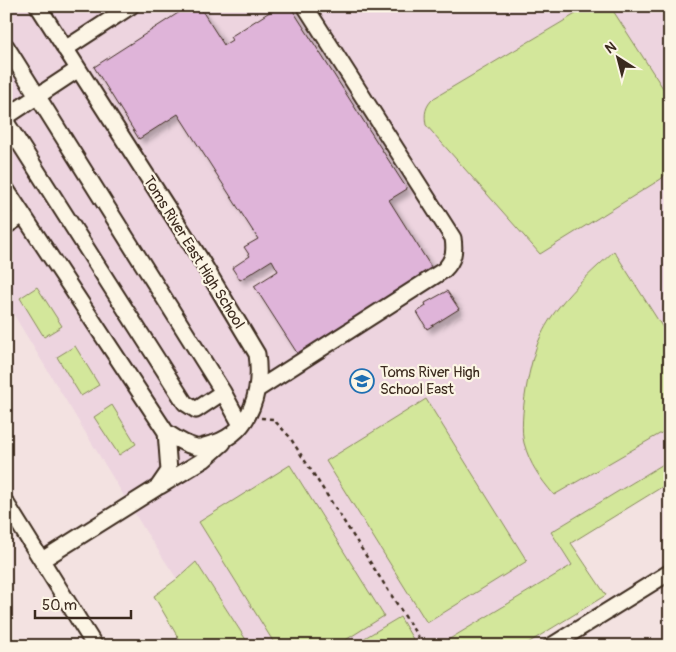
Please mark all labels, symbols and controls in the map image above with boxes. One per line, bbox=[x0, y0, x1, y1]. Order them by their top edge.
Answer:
north arrow bbox=[594, 32, 644, 82]
text: N bbox=[602, 38, 619, 58]
street label: Toms River East High School bbox=[139, 172, 249, 332]
place label: Toms River High School East bbox=[380, 363, 480, 399]
school or university icon: Toms River High School East bbox=[349, 368, 375, 394]
scale bar bbox=[35, 587, 131, 619]
text: 50 m bbox=[42, 596, 77, 615]

